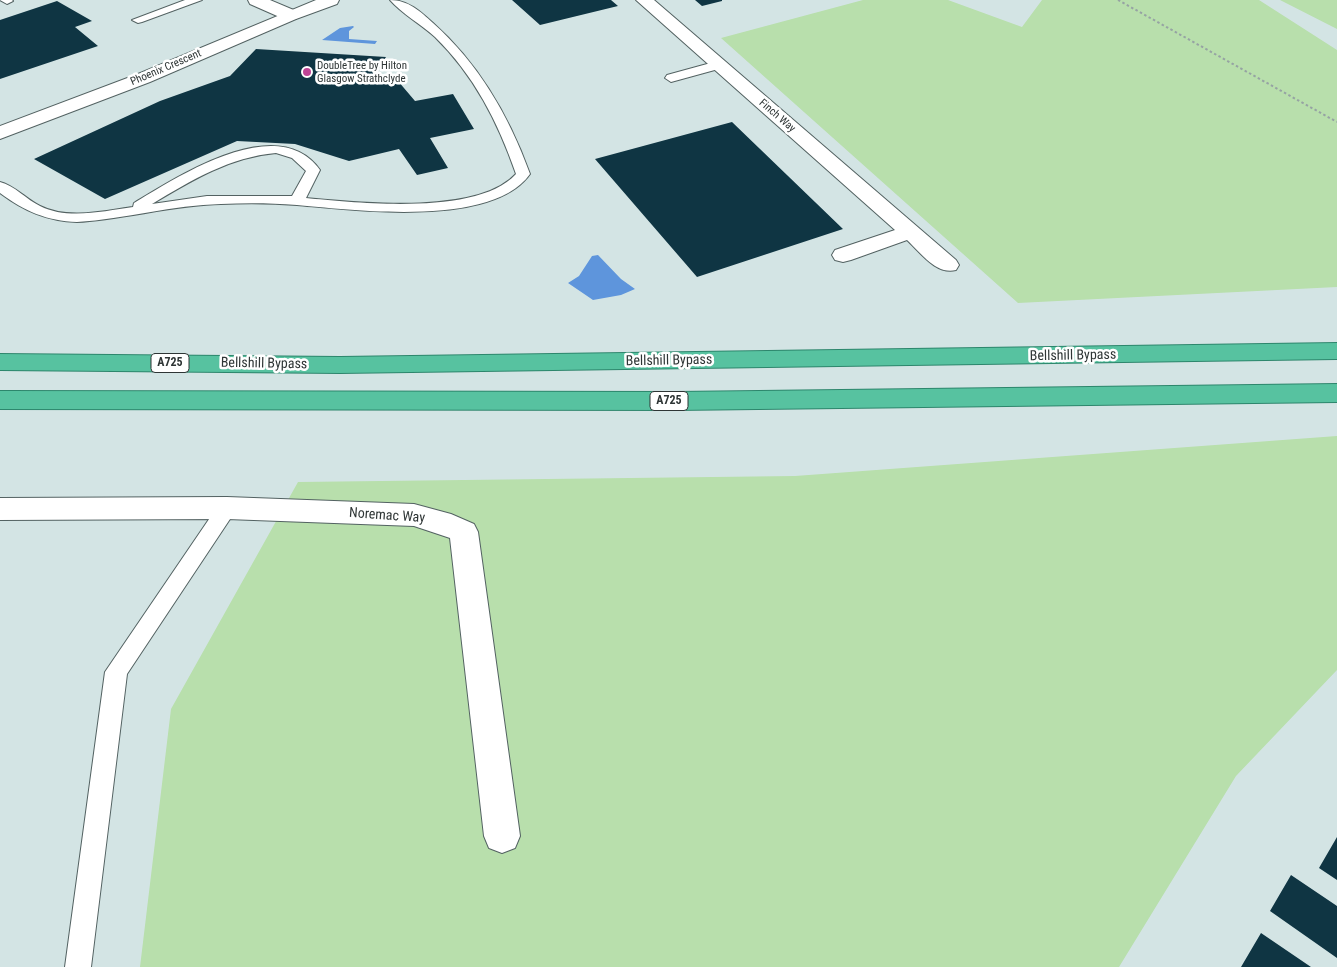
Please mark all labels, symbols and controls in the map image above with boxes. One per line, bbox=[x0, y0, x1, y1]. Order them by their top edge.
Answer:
street label: Phoenix Crescent bbox=[129, 47, 203, 89]
place label: DoubleTree by Hilton Glasgow Strathclyde bbox=[317, 59, 407, 85]
marker: DoubleTree by Hilton Glasgow Strathclyde bbox=[301, 66, 313, 78]
street label: Finch Way bbox=[756, 97, 798, 135]
street label: Bellshill Bypass bbox=[1030, 347, 1116, 365]
street label: Bellshill Bypass bbox=[626, 352, 712, 370]
road number: A725 bbox=[151, 353, 189, 372]
street label: Bellshill Bypass bbox=[221, 355, 307, 373]
road number: A725 bbox=[650, 392, 688, 411]
street label: Noremac Way bbox=[348, 505, 426, 527]

